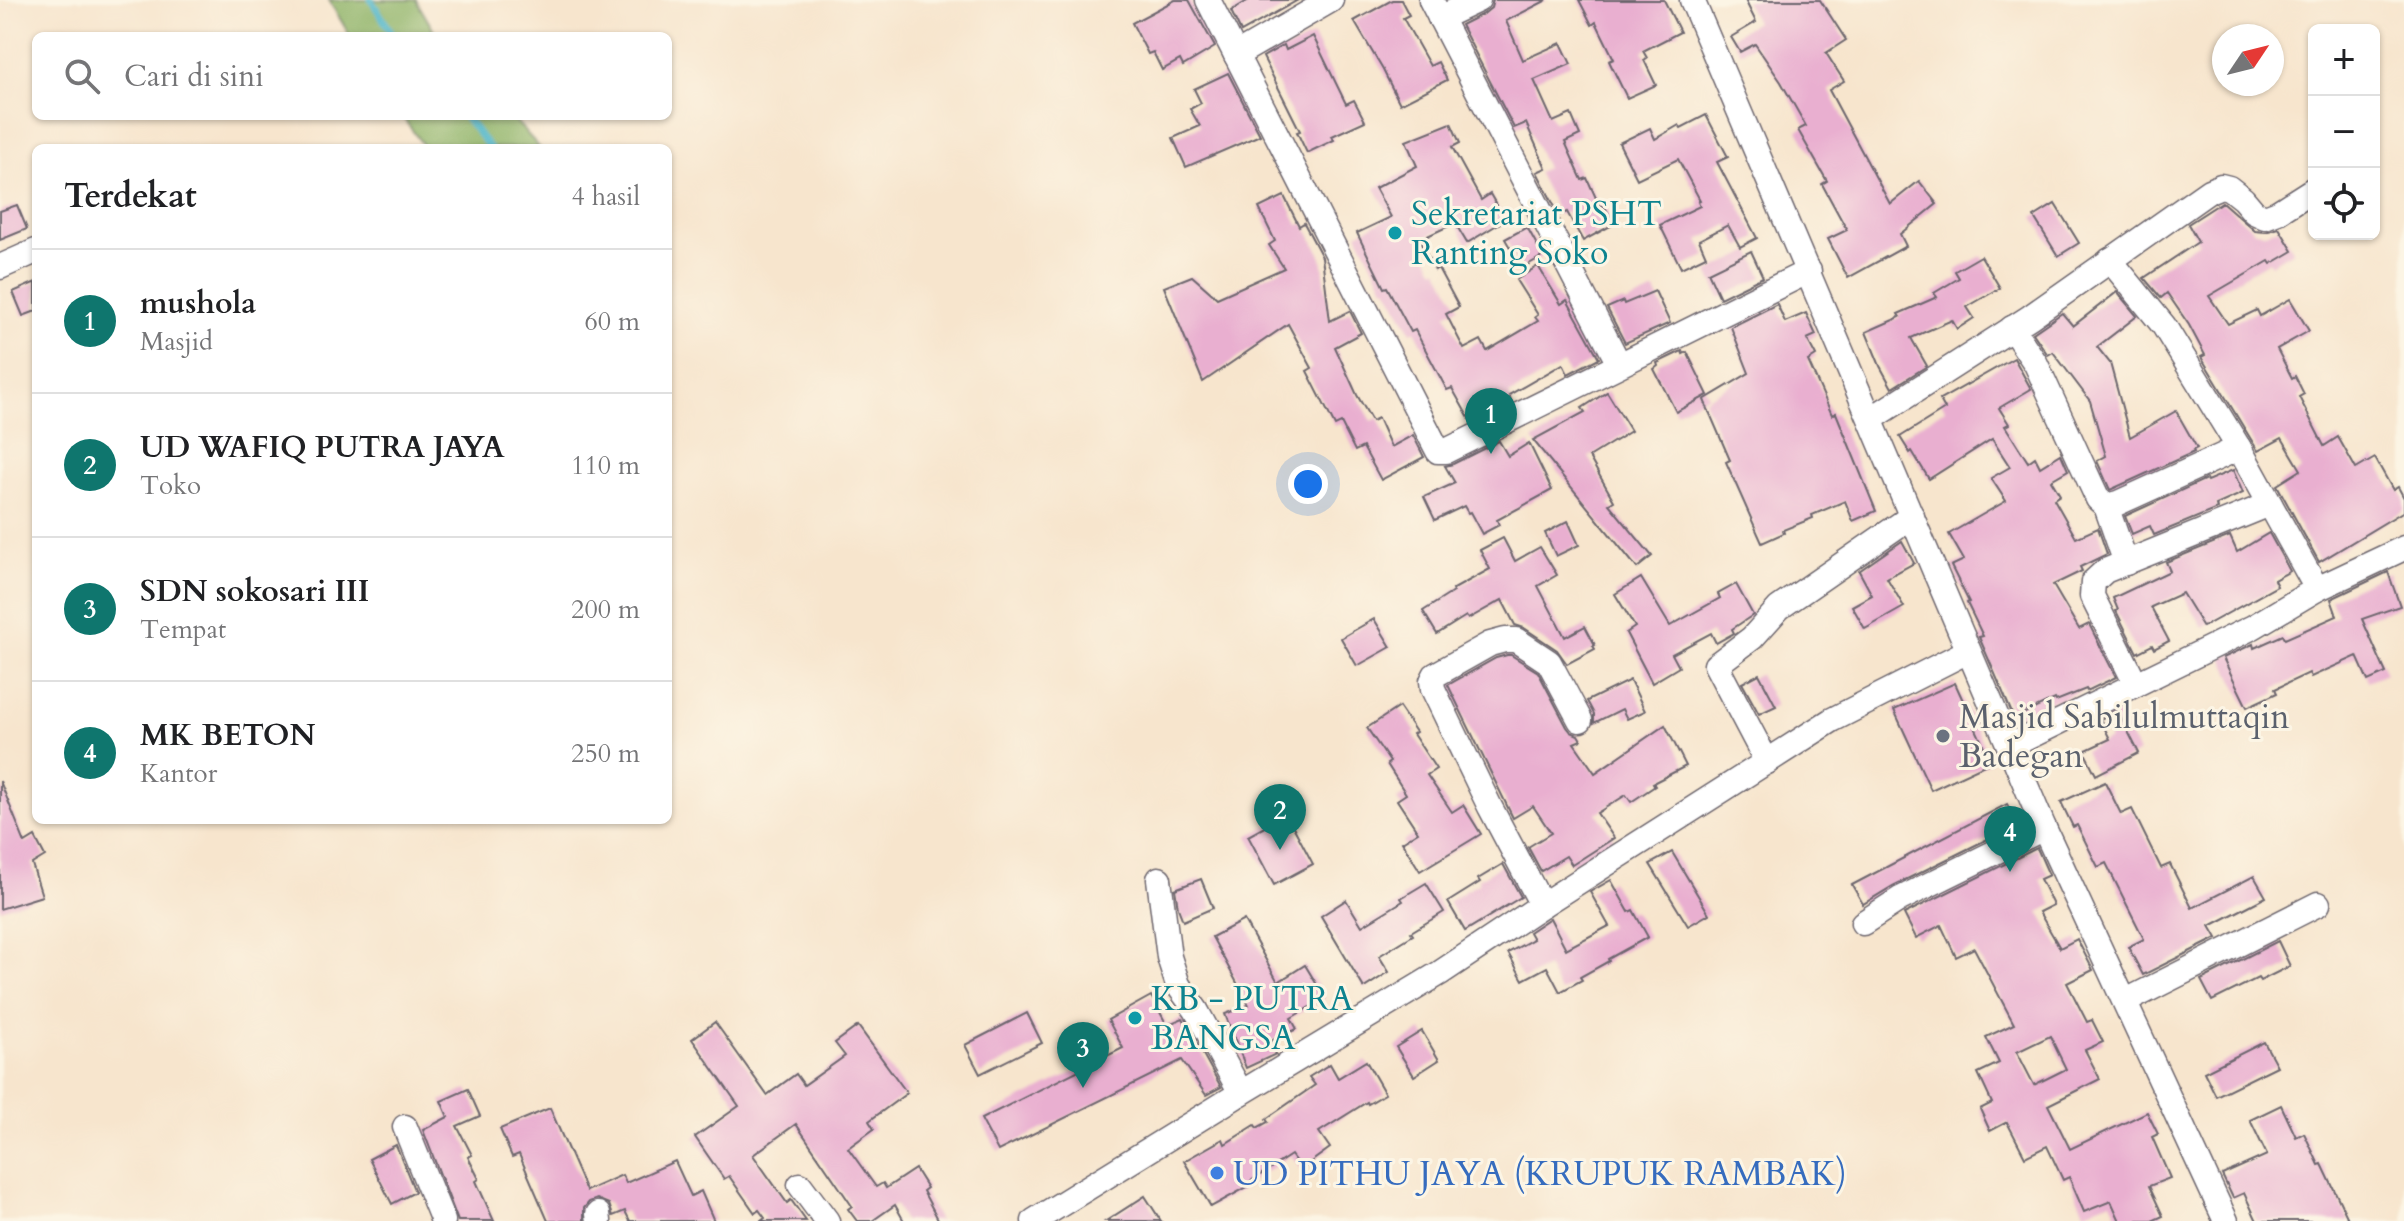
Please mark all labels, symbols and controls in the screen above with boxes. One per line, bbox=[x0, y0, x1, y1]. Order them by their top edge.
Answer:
north arrow bbox=[2212, 24, 2284, 96]
map controls bbox=[2308, 24, 2380, 240]
button: + bbox=[2308, 24, 2380, 96]
search box bbox=[32, 32, 672, 120]
icon: search bbox=[60, 54, 104, 98]
text: Cari di sini bbox=[124, 56, 264, 97]
button: − bbox=[2308, 96, 2380, 168]
button: locate bbox=[2308, 168, 2380, 240]
text: Terdekat bbox=[64, 173, 197, 219]
text: 4 hasil bbox=[572, 179, 640, 214]
place label: Sekretariat PSHT Ranting Soko bbox=[1411, 191, 1662, 276]
marker: Sekretariat PSHT Ranting Soko bbox=[1386, 224, 1404, 242]
text: mushola bbox=[140, 283, 256, 324]
text: 1 bbox=[83, 304, 97, 339]
text: 60 m bbox=[584, 304, 640, 339]
text: Masjid bbox=[140, 324, 213, 359]
pin: 1 bbox=[1465, 388, 1517, 454]
text: UD WAFIQ PUTRA JAYA bbox=[140, 427, 505, 468]
text: 2 bbox=[83, 448, 97, 483]
text: 110 m bbox=[571, 448, 640, 483]
your location bbox=[1288, 464, 1328, 504]
text: Toko bbox=[140, 468, 201, 503]
text: SDN sokosari III bbox=[140, 571, 369, 612]
text: 3 bbox=[83, 592, 97, 627]
text: 200 m bbox=[571, 592, 640, 627]
text: Tempat bbox=[140, 612, 226, 647]
place label: Masjid Sabilulmuttaqin Badegan bbox=[1959, 694, 2290, 779]
text: MK BETON bbox=[140, 715, 316, 756]
marker: Masjid Sabilulmuttaqin Badegan bbox=[1934, 727, 1952, 745]
text: 4 bbox=[83, 736, 97, 771]
text: 250 m bbox=[571, 736, 640, 771]
text: Kantor bbox=[140, 756, 217, 791]
pin: 2 bbox=[1254, 784, 1306, 850]
pin: 4 bbox=[1984, 806, 2036, 872]
place label: KB - PUTRA BANGSA bbox=[1151, 976, 1354, 1061]
marker: KB - PUTRA BANGSA bbox=[1126, 1009, 1144, 1027]
pin: 3 bbox=[1057, 1022, 1109, 1088]
place label: UD PITHU JAYA (KRUPUK RAMBAK) bbox=[1233, 1151, 1847, 1197]
marker: UD PITHU JAYA (KRUPUK RAMBAK) bbox=[1208, 1164, 1226, 1182]

